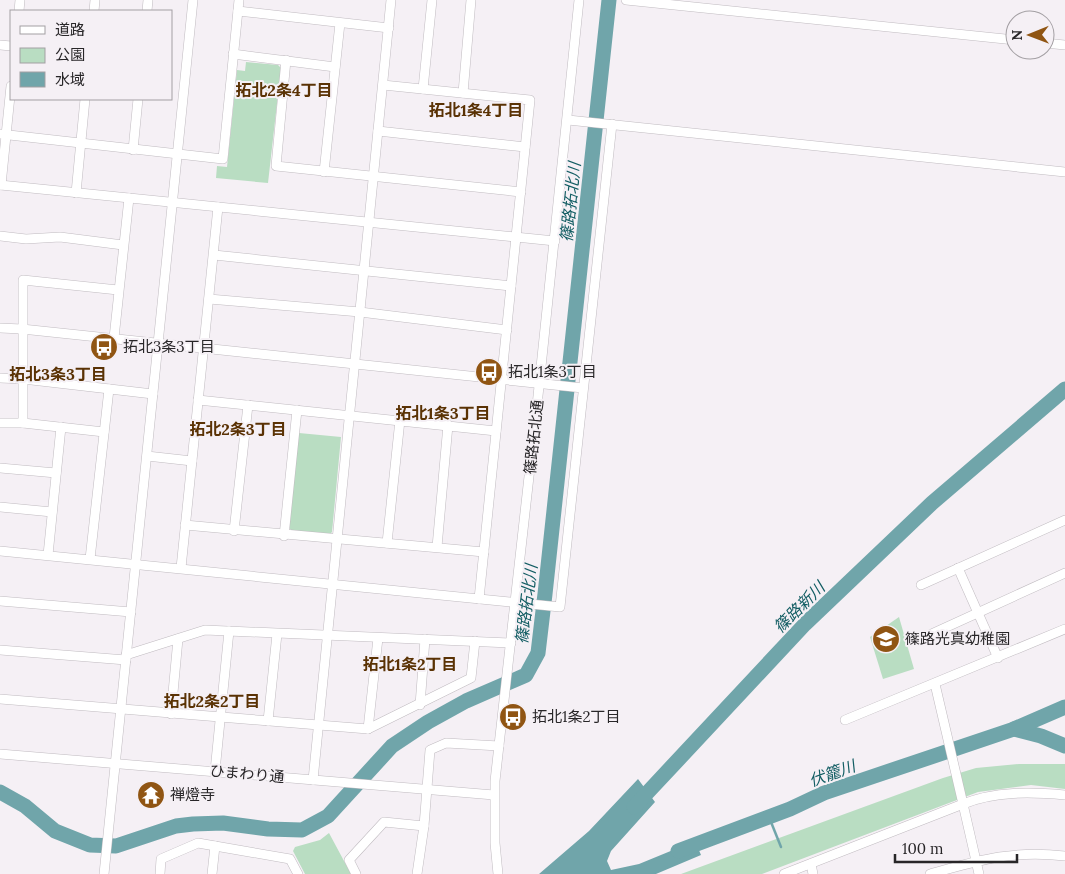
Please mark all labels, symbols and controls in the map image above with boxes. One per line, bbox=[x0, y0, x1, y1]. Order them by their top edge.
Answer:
legend bbox=[10, 10, 172, 100]
north arrow bbox=[1005, 10, 1055, 60]
text: 道路 bbox=[55, 20, 85, 39]
text: N bbox=[1008, 29, 1026, 41]
text: 公園 bbox=[55, 45, 85, 64]
text: 水域 bbox=[55, 70, 85, 89]
district label: 拓北2条4丁目 bbox=[235, 80, 333, 100]
district label: 拓北1条4丁目 bbox=[428, 100, 524, 120]
water label: 篠路拓北川 bbox=[556, 159, 584, 243]
bus stop icon: 拓北3条3丁目 bbox=[89, 332, 119, 362]
place label: 拓北3条3丁目 bbox=[123, 337, 215, 356]
bus stop icon: 拓北1条3丁目 bbox=[474, 357, 504, 387]
place label: 拓北1条3丁目 bbox=[508, 362, 597, 381]
district label: 拓北3条3丁目 bbox=[9, 364, 107, 384]
street label: 篠路拓北通 bbox=[520, 399, 547, 475]
district label: 拓北1条3丁目 bbox=[395, 403, 491, 423]
district label: 拓北2条3丁目 bbox=[189, 419, 287, 439]
water label: 篠路拓北川 bbox=[511, 561, 541, 645]
water label: 篠路新川 bbox=[769, 576, 830, 637]
school or university icon: 篠路光真幼稚園 bbox=[871, 624, 901, 654]
place label: 篠路光真幼稚園 bbox=[905, 629, 1010, 648]
district label: 拓北1条2丁目 bbox=[362, 654, 458, 674]
district label: 拓北2条2丁目 bbox=[163, 691, 261, 711]
bus stop icon: 拓北1条2丁目 bbox=[498, 702, 528, 732]
place label: 拓北1条2丁目 bbox=[532, 707, 621, 726]
water label: 伏籠川 bbox=[806, 755, 860, 791]
street label: ひまわり通 bbox=[209, 761, 285, 786]
temple icon: 禅燈寺 bbox=[136, 780, 166, 810]
place label: 禅燈寺 bbox=[170, 785, 215, 804]
scale bar bbox=[895, 832, 1018, 864]
text: 100 m bbox=[902, 839, 943, 858]

